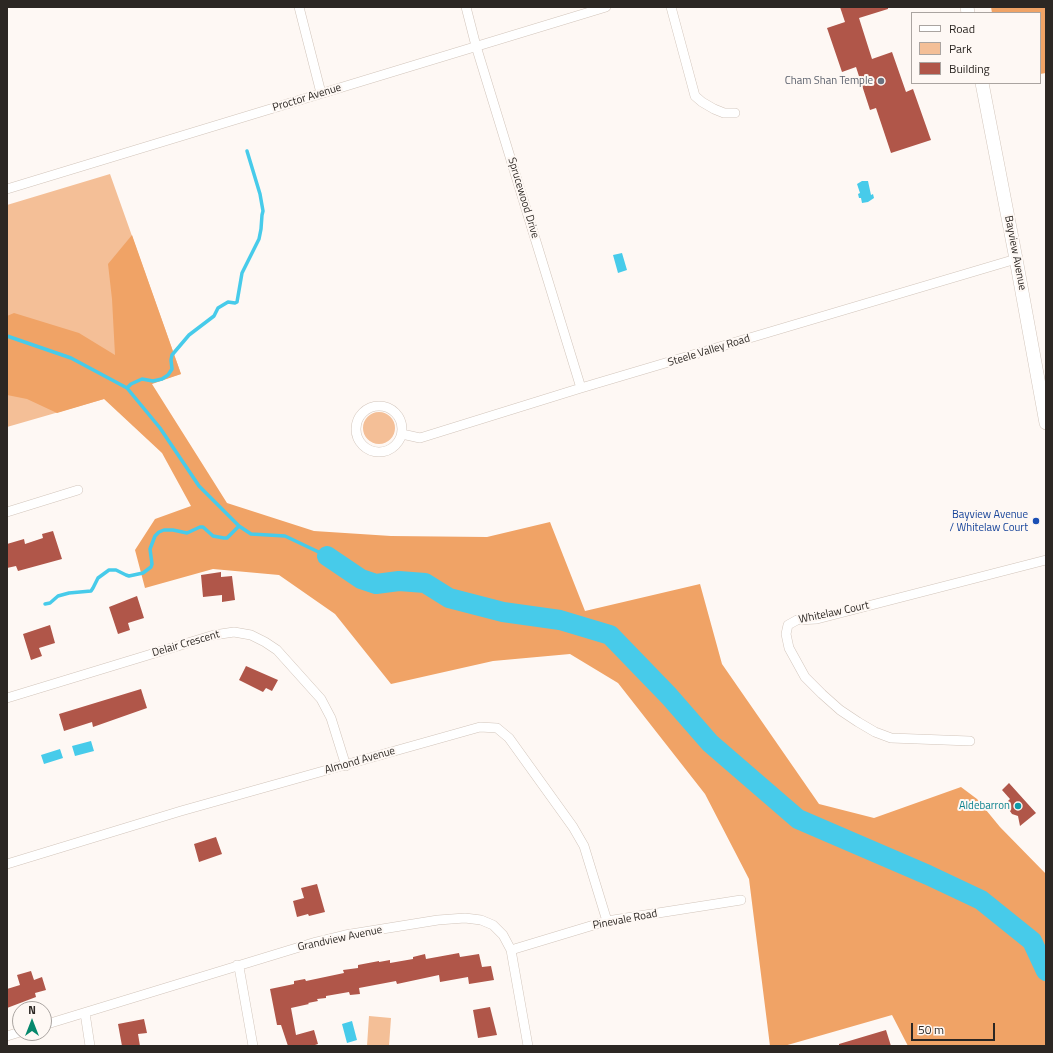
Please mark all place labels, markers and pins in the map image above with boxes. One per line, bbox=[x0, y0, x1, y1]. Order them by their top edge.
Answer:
place label: Cham Shan Temple bbox=[785, 74, 873, 88]
marker: Cham Shan Temple bbox=[876, 76, 886, 86]
place label: Bayview Avenue / Whitelaw Court bbox=[950, 508, 1028, 534]
marker: Bayview Avenue / Whitelaw Court bbox=[1031, 516, 1041, 526]
place label: Aldebarron bbox=[959, 799, 1010, 813]
marker: Aldebarron bbox=[1013, 801, 1023, 811]

